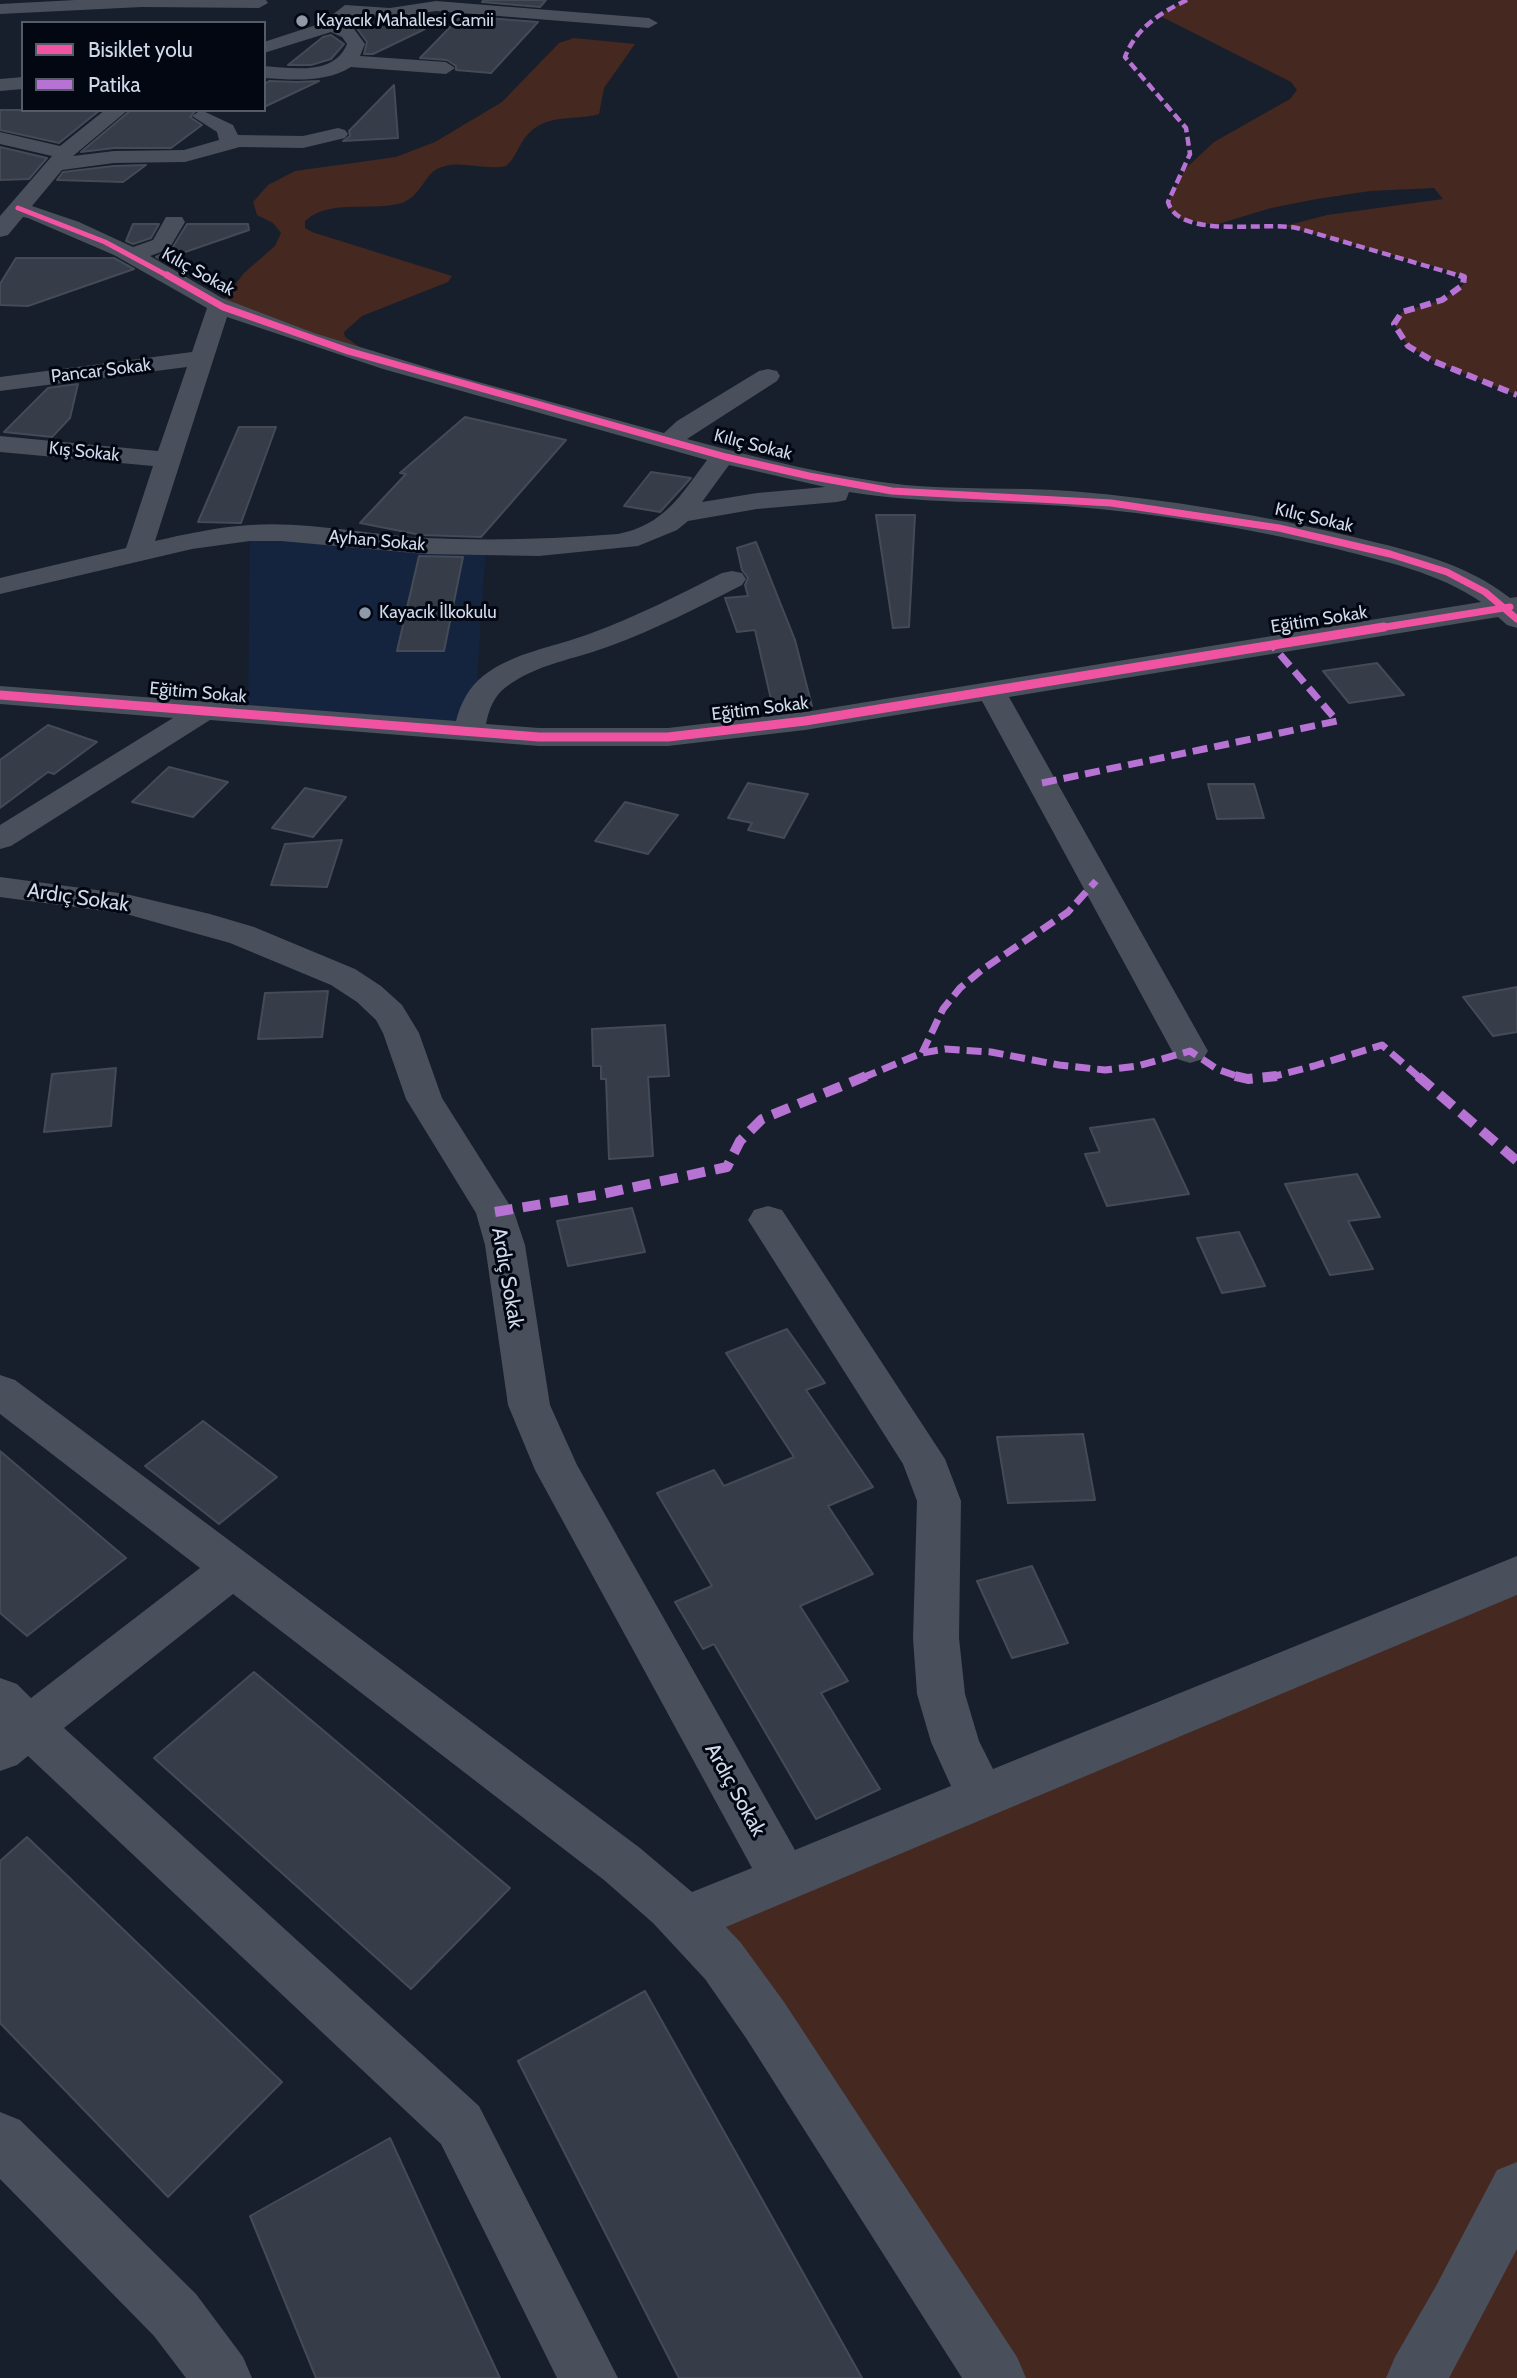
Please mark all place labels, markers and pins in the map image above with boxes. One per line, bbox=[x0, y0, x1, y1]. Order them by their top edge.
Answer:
place label: Kayacık Mahallesi Camii bbox=[316, 10, 494, 32]
marker: Kayacık Mahallesi Camii bbox=[294, 13, 310, 29]
place label: Kayacık İlkokulu bbox=[379, 602, 497, 624]
marker: Kayacık İlkokulu bbox=[357, 605, 373, 621]

